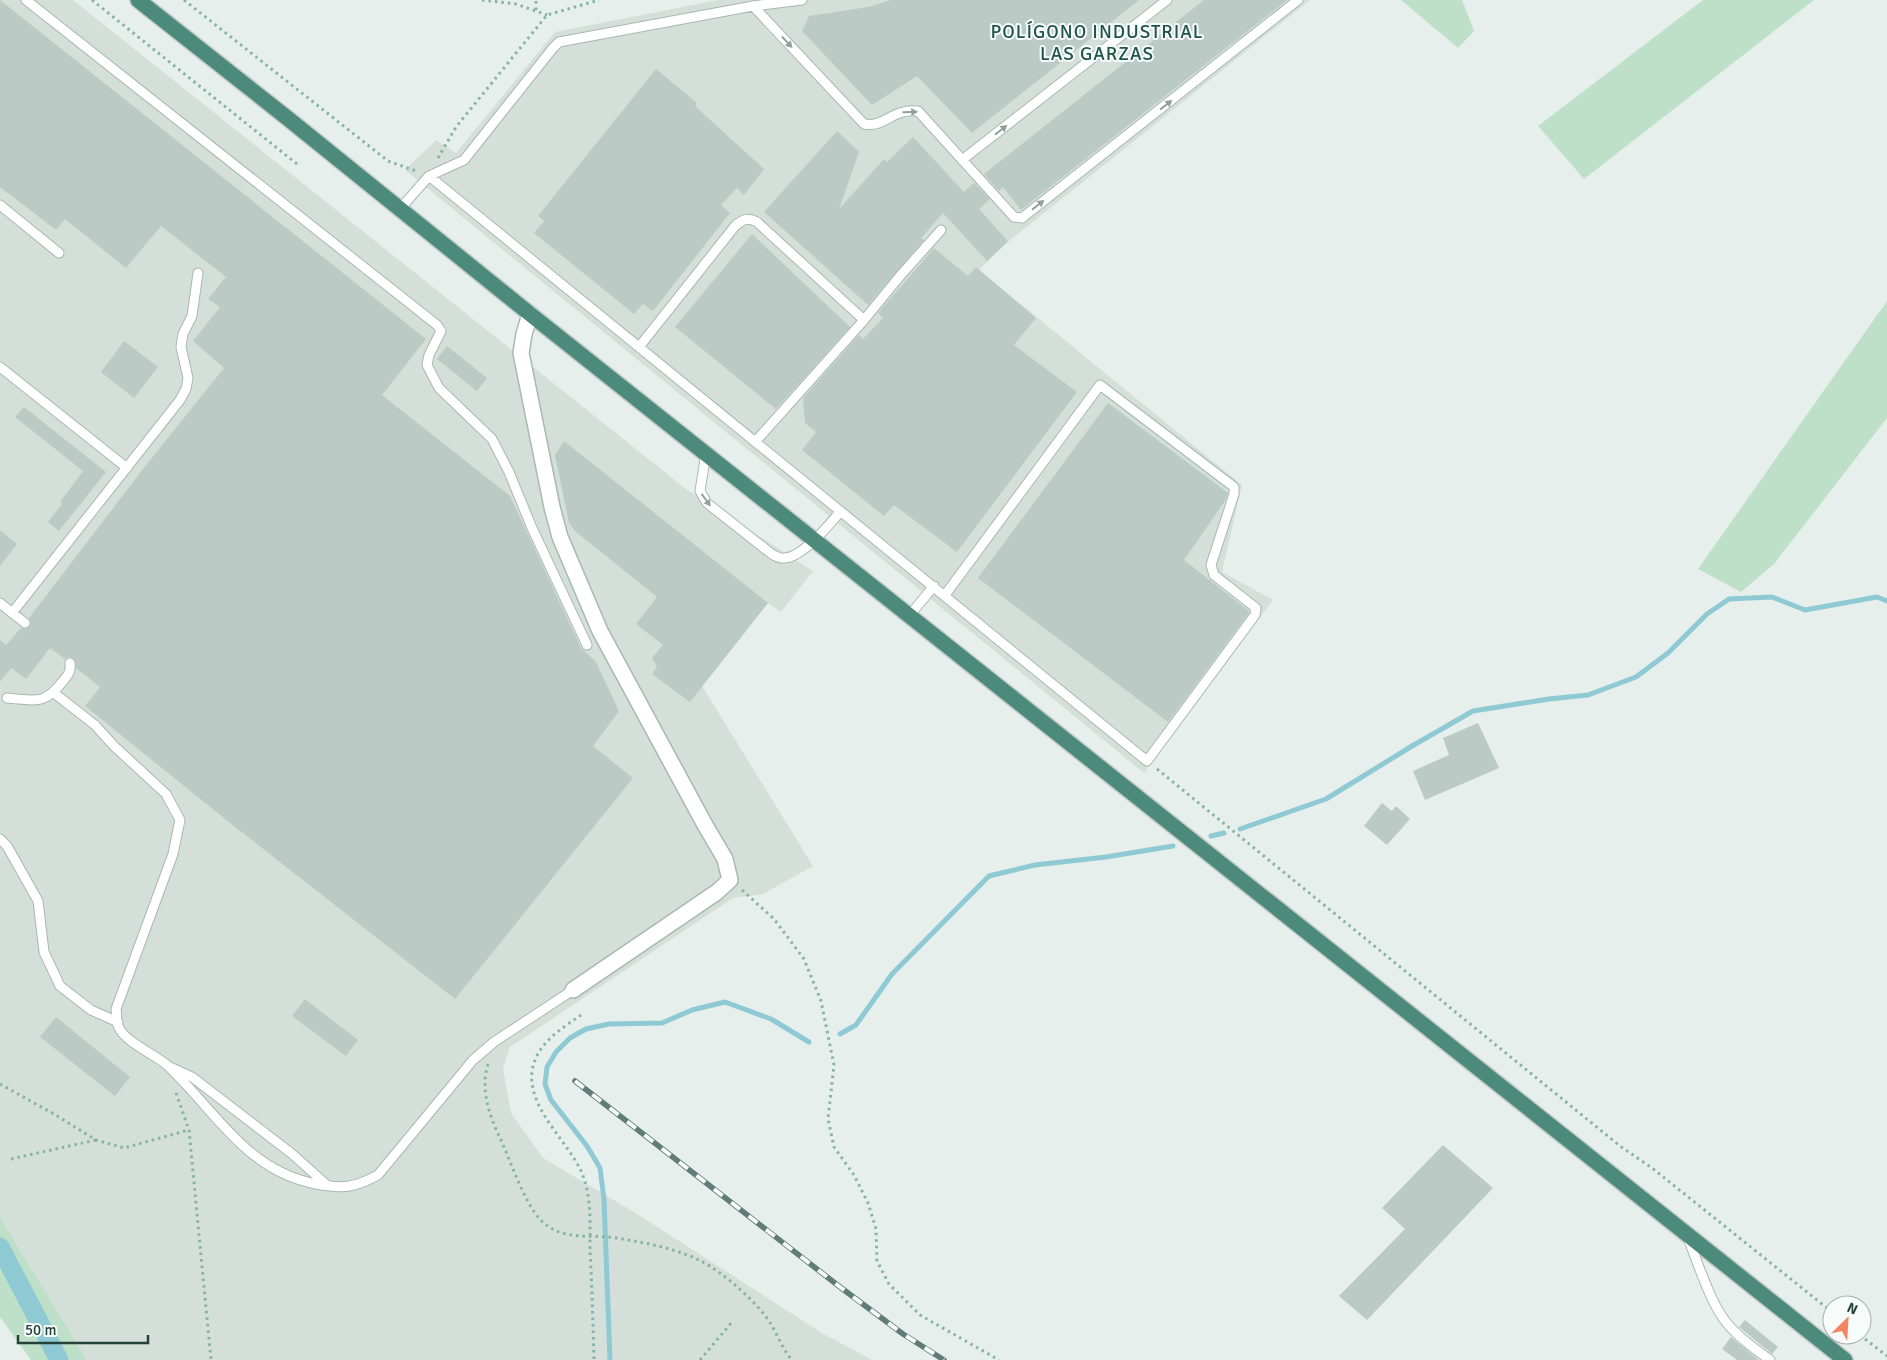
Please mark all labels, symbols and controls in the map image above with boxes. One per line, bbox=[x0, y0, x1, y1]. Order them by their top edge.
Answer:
district label: POLÍGONO INDUSTRIAL LAS GARZAS bbox=[990, 20, 1204, 66]
one-way arrow bbox=[781, 35, 793, 47]
one-way arrow bbox=[1159, 99, 1172, 110]
one-way arrow bbox=[902, 107, 918, 115]
one-way arrow bbox=[994, 124, 1007, 135]
one-way arrow bbox=[1031, 200, 1044, 211]
one-way arrow bbox=[701, 493, 712, 506]
north arrow bbox=[1822, 1295, 1872, 1345]
text: N bbox=[1844, 1299, 1860, 1318]
scale bar bbox=[18, 1312, 148, 1344]
text: 50 m bbox=[25, 1321, 56, 1339]

